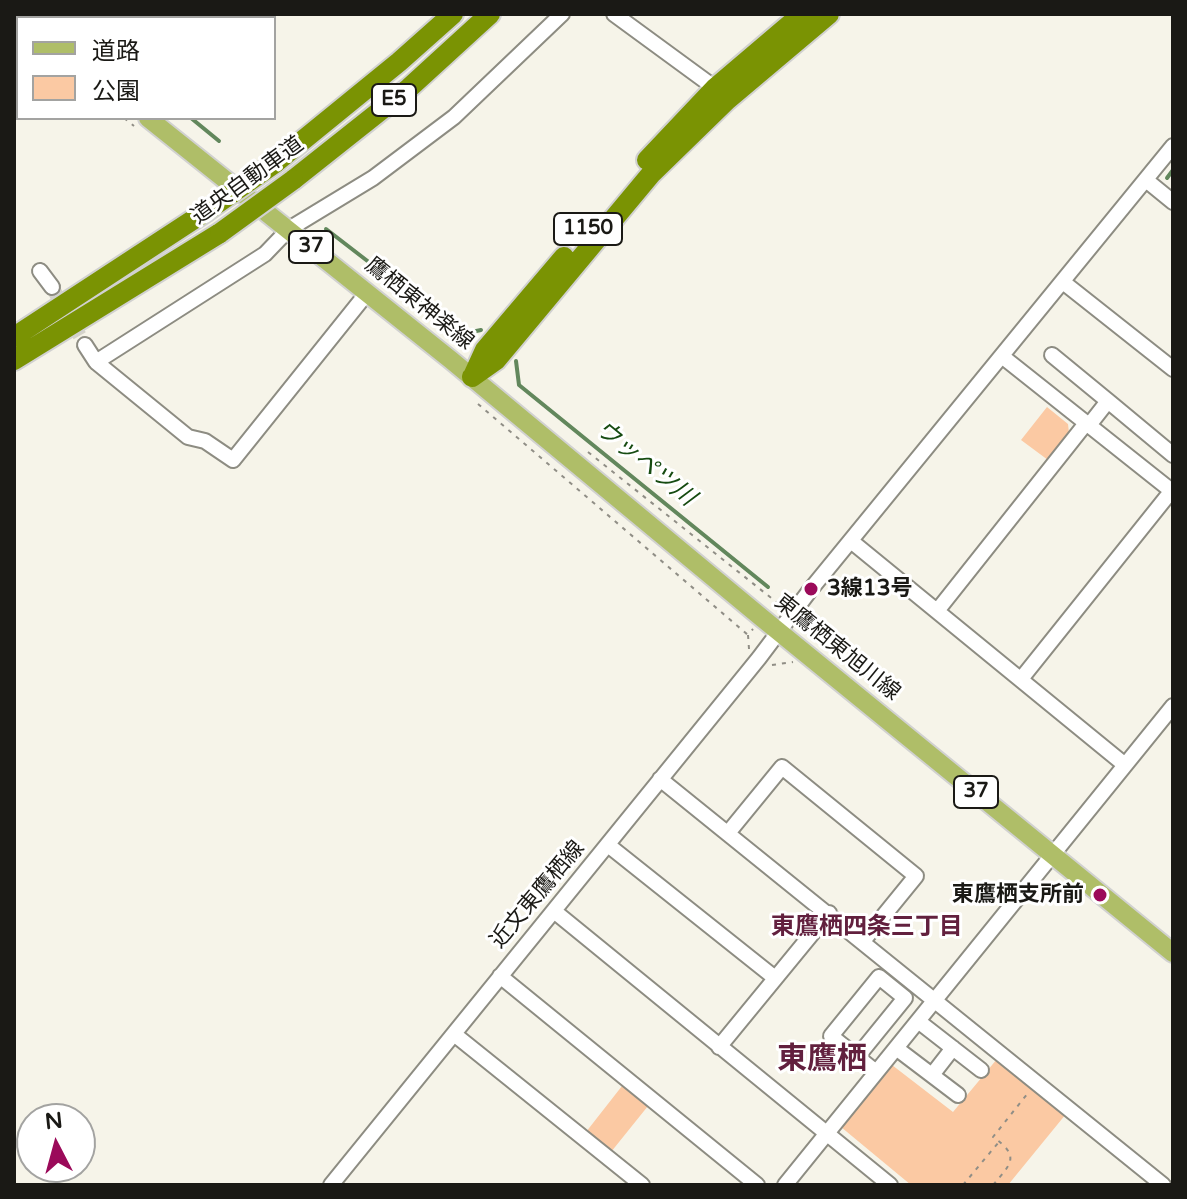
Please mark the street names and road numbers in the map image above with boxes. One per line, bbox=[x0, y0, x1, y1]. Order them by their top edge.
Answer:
road number: E5 bbox=[372, 84, 416, 116]
street label: 道央自動車道 bbox=[187, 132, 309, 230]
road number: 1150 bbox=[554, 213, 622, 245]
road number: 37 bbox=[289, 231, 333, 263]
street label: 鷹栖東神楽線 bbox=[359, 252, 479, 356]
street label: 東鷹栖東旭川線 bbox=[769, 589, 905, 707]
road number: 37 bbox=[954, 776, 998, 808]
street label: 近文東鷹栖線 bbox=[485, 836, 591, 954]

